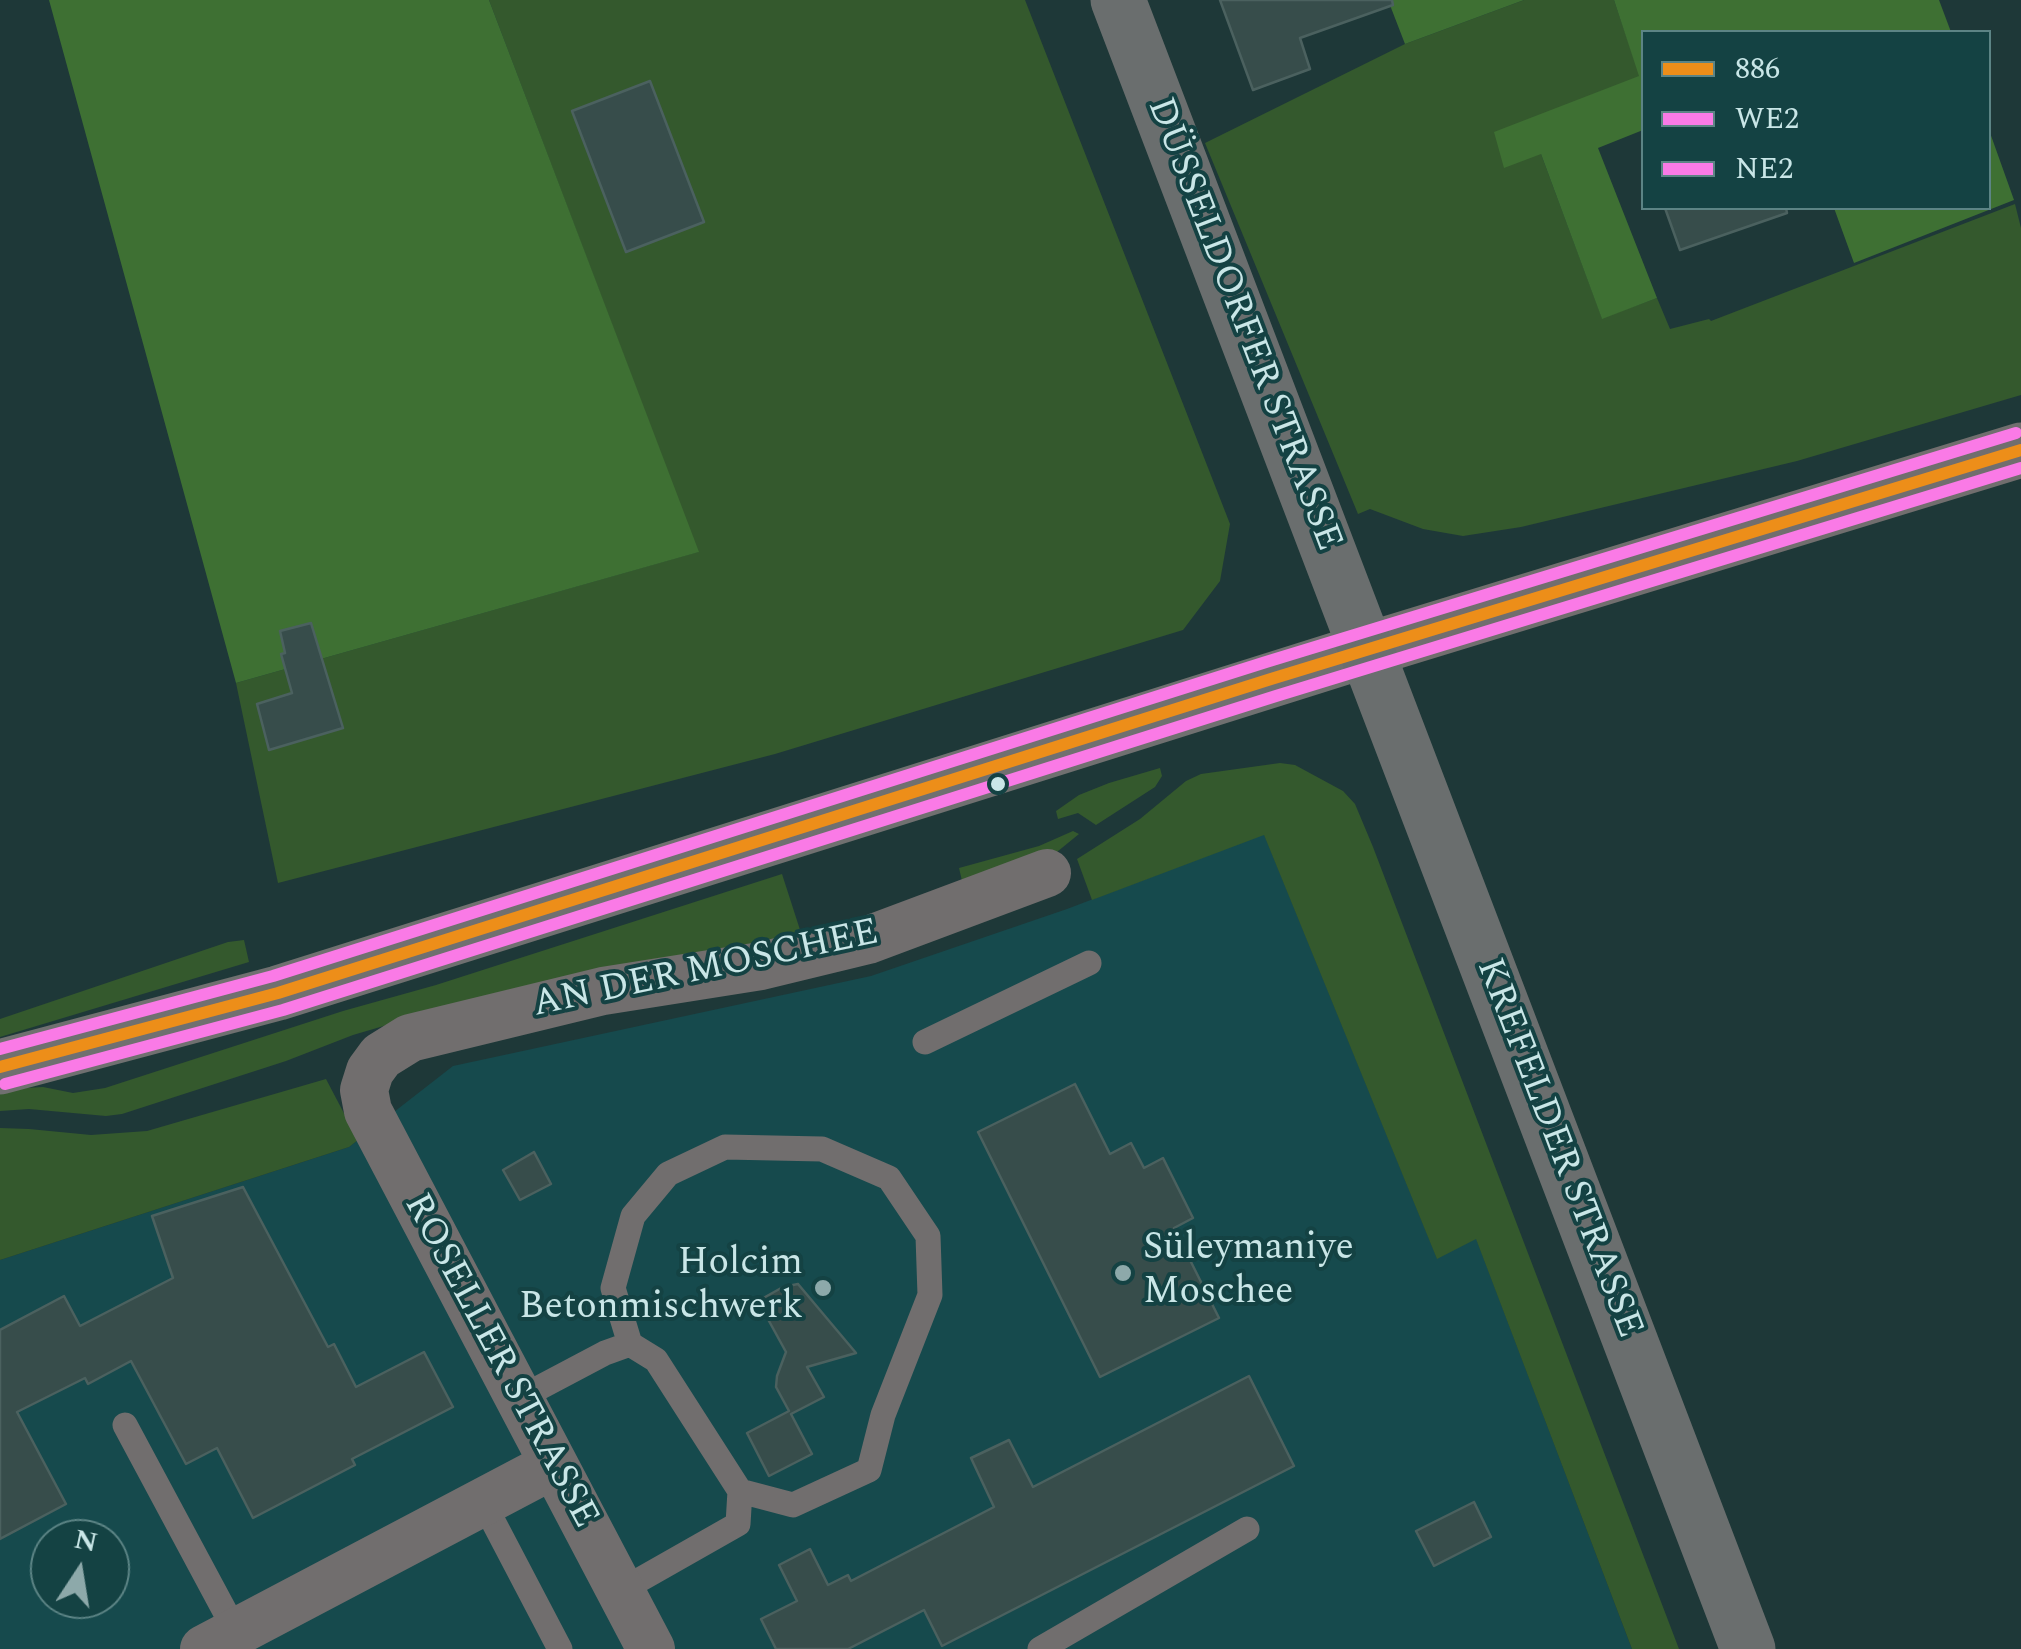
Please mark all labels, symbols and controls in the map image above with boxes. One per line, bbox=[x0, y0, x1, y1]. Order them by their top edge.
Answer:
legend bbox=[1641, 30, 1991, 210]
text: 886 bbox=[1735, 46, 1780, 92]
street label: DÜSSELDORFER STRASSE bbox=[1134, 92, 1350, 558]
text: WE2 bbox=[1735, 96, 1799, 142]
text: NE2 bbox=[1735, 146, 1793, 192]
unlabelled marker bbox=[988, 774, 1008, 794]
street label: AN DER MOSCHEE bbox=[529, 912, 883, 1030]
street label: KREFELDER STRASSE bbox=[1464, 953, 1650, 1345]
street label: ROSELLER STRASSE bbox=[392, 1187, 606, 1537]
place label: Süleymaniye Moschee bbox=[1143, 1228, 1354, 1318]
place label: Holcim Betonmischwerk bbox=[519, 1243, 803, 1332]
marker: Süleymaniye Moschee bbox=[1112, 1262, 1134, 1284]
marker: Holcim Betonmischwerk bbox=[812, 1277, 834, 1299]
text: N bbox=[70, 1518, 102, 1565]
north arrow bbox=[30, 1519, 130, 1619]

